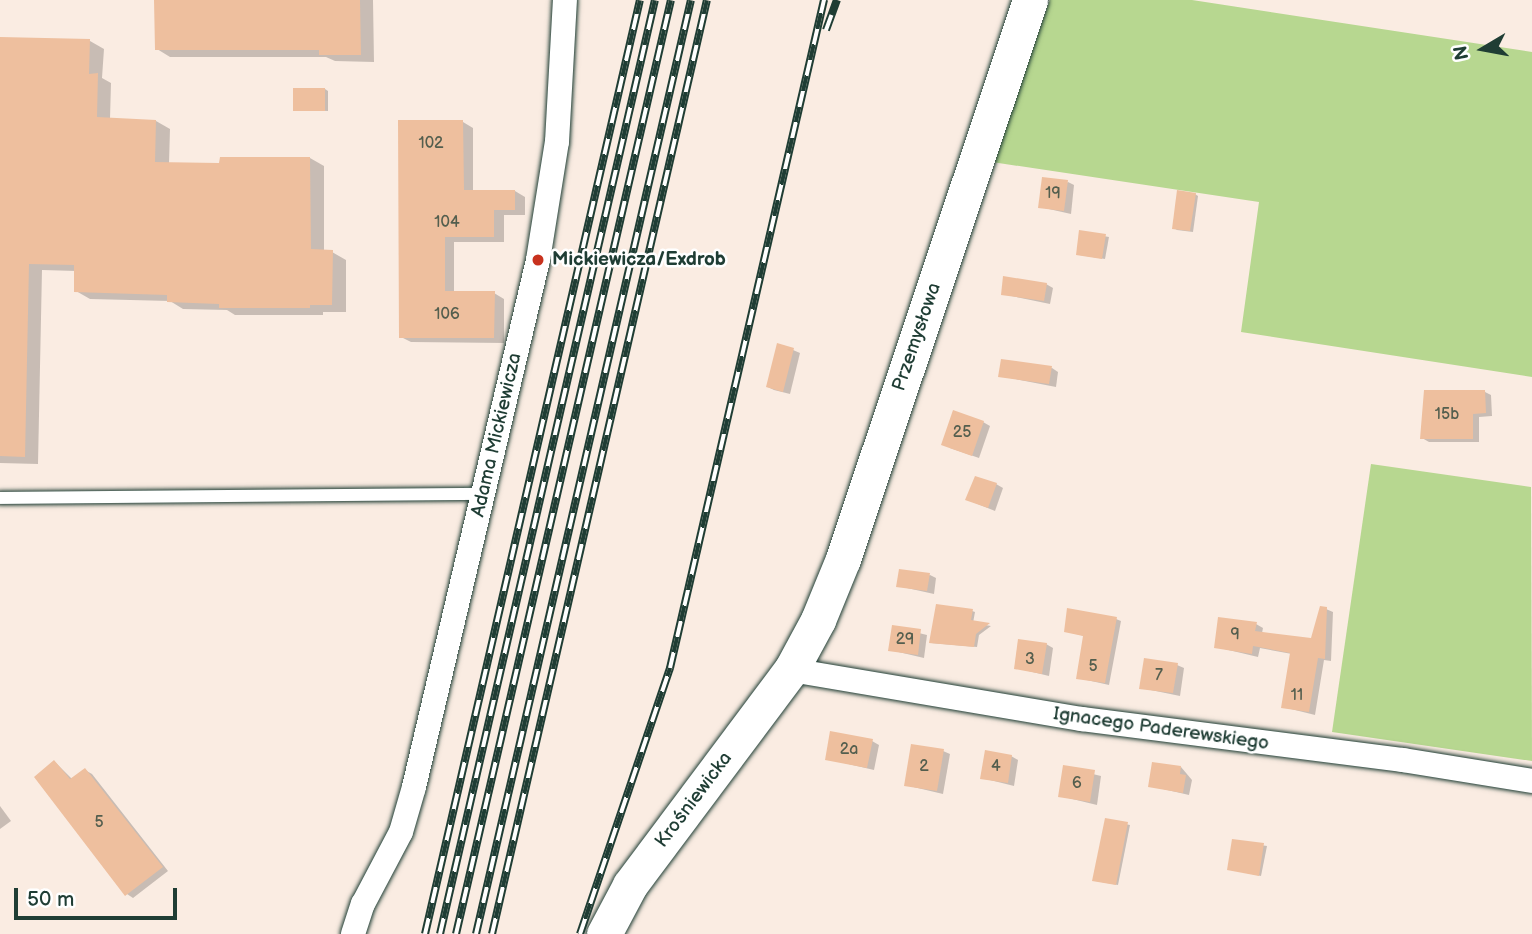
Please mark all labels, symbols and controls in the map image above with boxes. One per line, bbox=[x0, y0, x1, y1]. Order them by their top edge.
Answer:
north arrow bbox=[1448, 14, 1518, 84]
text: N bbox=[1449, 44, 1474, 62]
house number: 102 bbox=[418, 134, 444, 154]
house number: 19 bbox=[1045, 184, 1061, 204]
house number: 104 bbox=[434, 213, 460, 233]
place label: Mickiewicza/Exdrob bbox=[552, 249, 726, 271]
marker: Mickiewicza/Exdrob bbox=[530, 252, 546, 268]
street label: Przemysłowa bbox=[888, 280, 946, 394]
house number: 106 bbox=[434, 305, 460, 325]
street label: Adama Mickiewicza bbox=[467, 351, 527, 519]
house number: 15b bbox=[1435, 405, 1459, 425]
house number: 25 bbox=[953, 423, 971, 443]
house number: 9 bbox=[1230, 625, 1240, 645]
house number: 29 bbox=[896, 630, 914, 650]
house number: 3 bbox=[1025, 650, 1035, 670]
house number: 5 bbox=[1088, 657, 1098, 677]
house number: 7 bbox=[1155, 666, 1163, 686]
house number: 11 bbox=[1291, 686, 1303, 706]
street label: Ignacego Paderewskiego bbox=[1052, 703, 1270, 755]
house number: 2a bbox=[840, 740, 858, 760]
street label: Krośniewicka bbox=[651, 748, 737, 852]
house number: 2 bbox=[919, 757, 929, 777]
house number: 4 bbox=[991, 757, 1001, 777]
house number: 6 bbox=[1072, 774, 1082, 794]
house number: 5 bbox=[94, 813, 104, 833]
scale bar bbox=[18, 874, 180, 918]
text: 50 m bbox=[27, 887, 74, 912]

